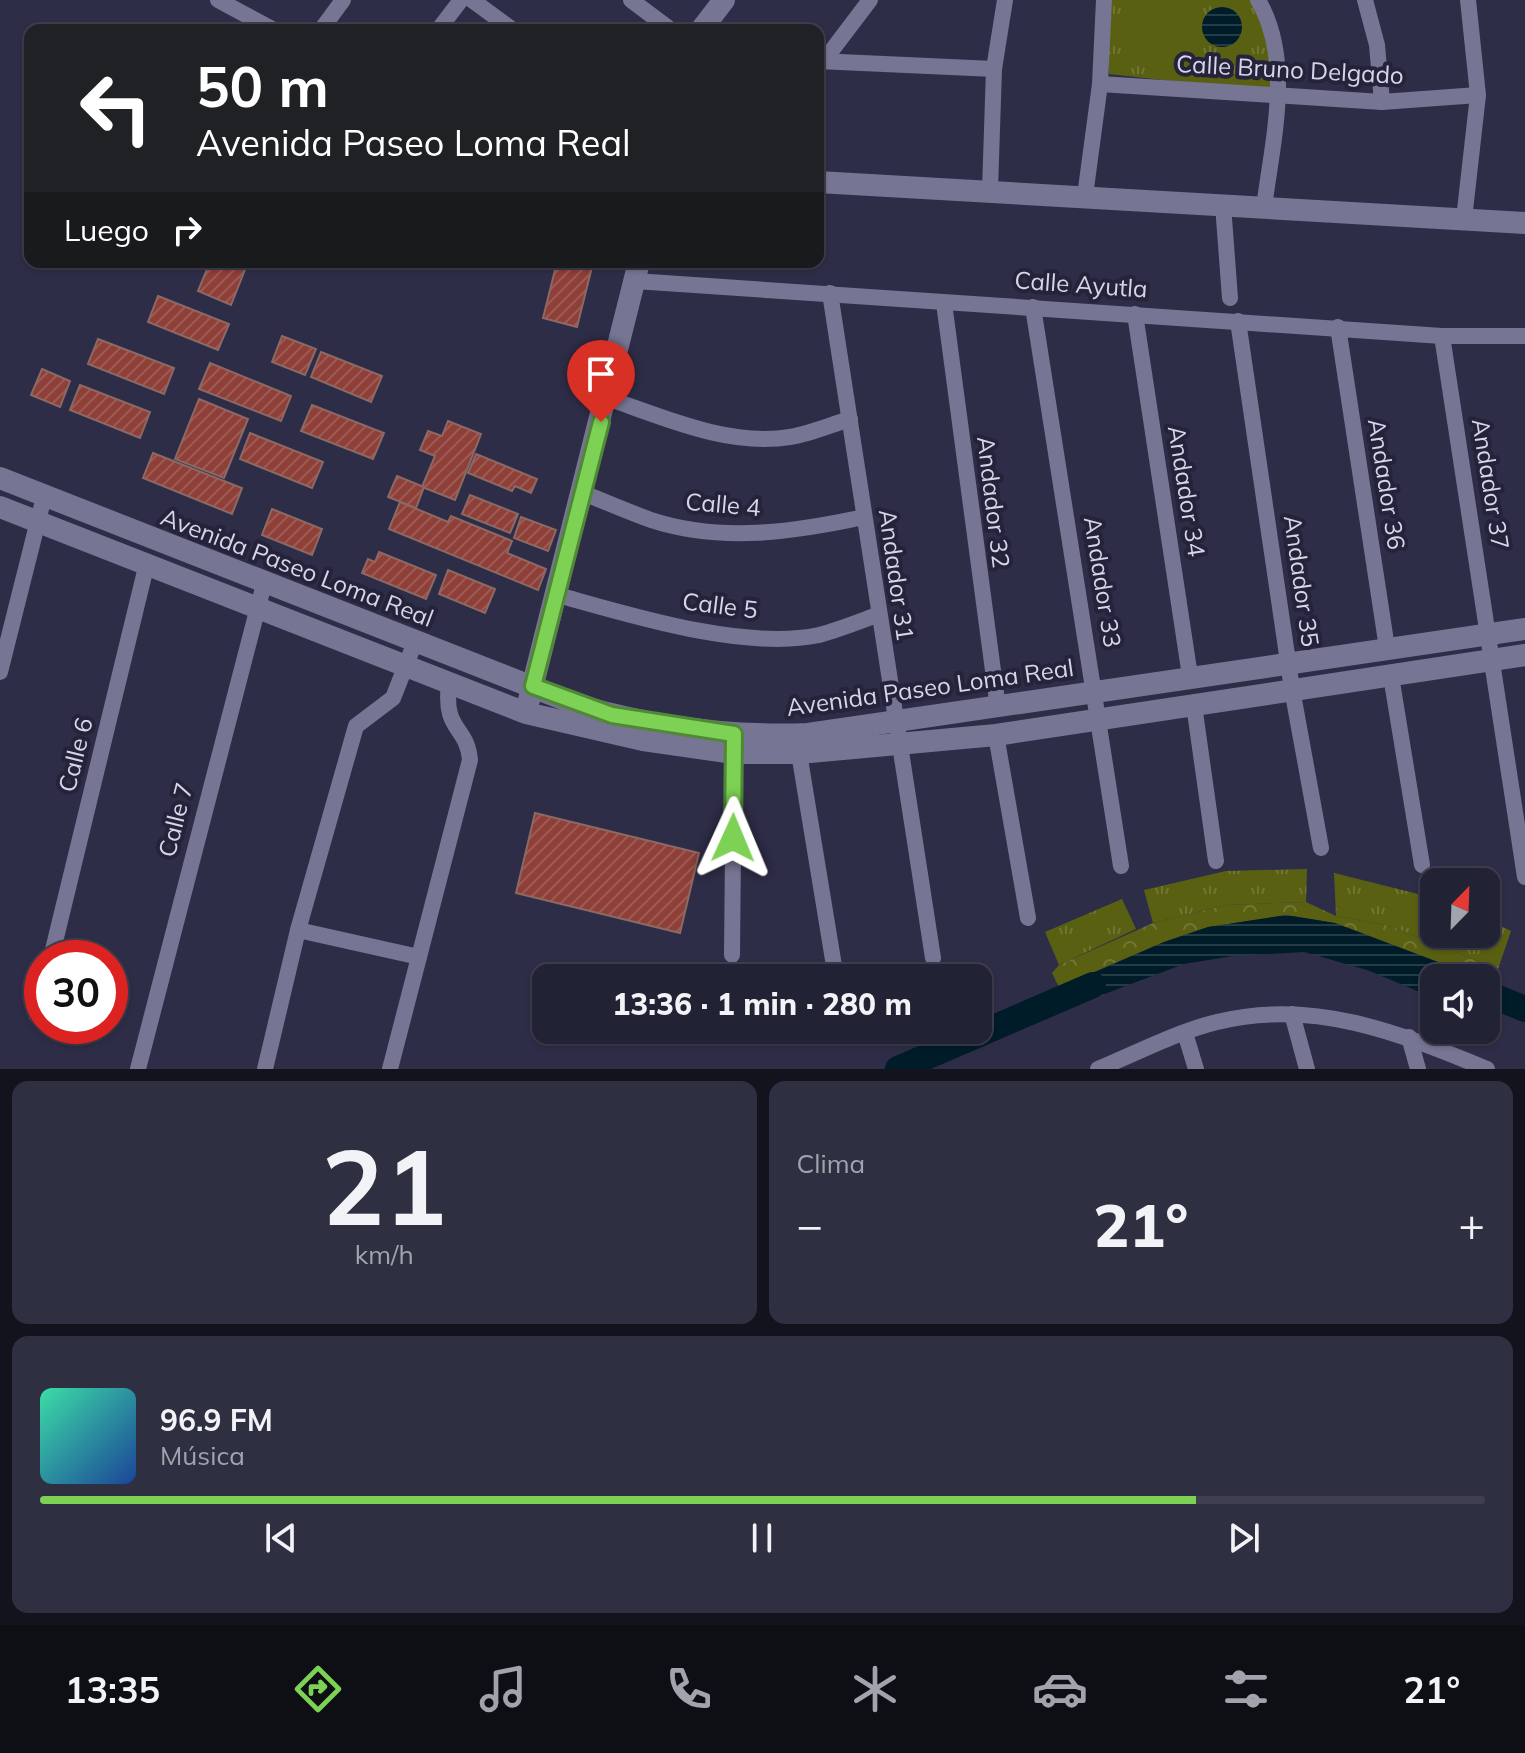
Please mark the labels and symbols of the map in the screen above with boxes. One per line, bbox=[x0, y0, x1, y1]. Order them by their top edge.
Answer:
street label: Calle Bruno Delgado bbox=[1176, 48, 1405, 90]
street label: Calle Ayutla bbox=[1014, 264, 1149, 304]
pin bbox=[567, 340, 635, 422]
street label: Andador 36 bbox=[1362, 416, 1412, 552]
street label: Andador 37 bbox=[1466, 416, 1516, 552]
street label: Andador 34 bbox=[1162, 423, 1212, 559]
street label: Andador 32 bbox=[971, 434, 1017, 569]
street label: Calle 4 bbox=[684, 486, 762, 522]
street label: Avenida Paseo Loma Real bbox=[157, 501, 438, 633]
street label: Andador 31 bbox=[873, 507, 921, 642]
street label: Andador 35 bbox=[1278, 513, 1326, 648]
street label: Andador 33 bbox=[1078, 514, 1128, 650]
street label: Calle 5 bbox=[681, 586, 759, 625]
street label: Avenida Paseo Loma Real bbox=[784, 652, 1075, 722]
street label: Calle 6 bbox=[51, 714, 99, 795]
street label: Calle 7 bbox=[151, 779, 199, 860]
position arrow bbox=[691, 796, 775, 880]
north arrow bbox=[1420, 868, 1500, 948]
speed limit sign: 30 bbox=[24, 940, 128, 1044]

